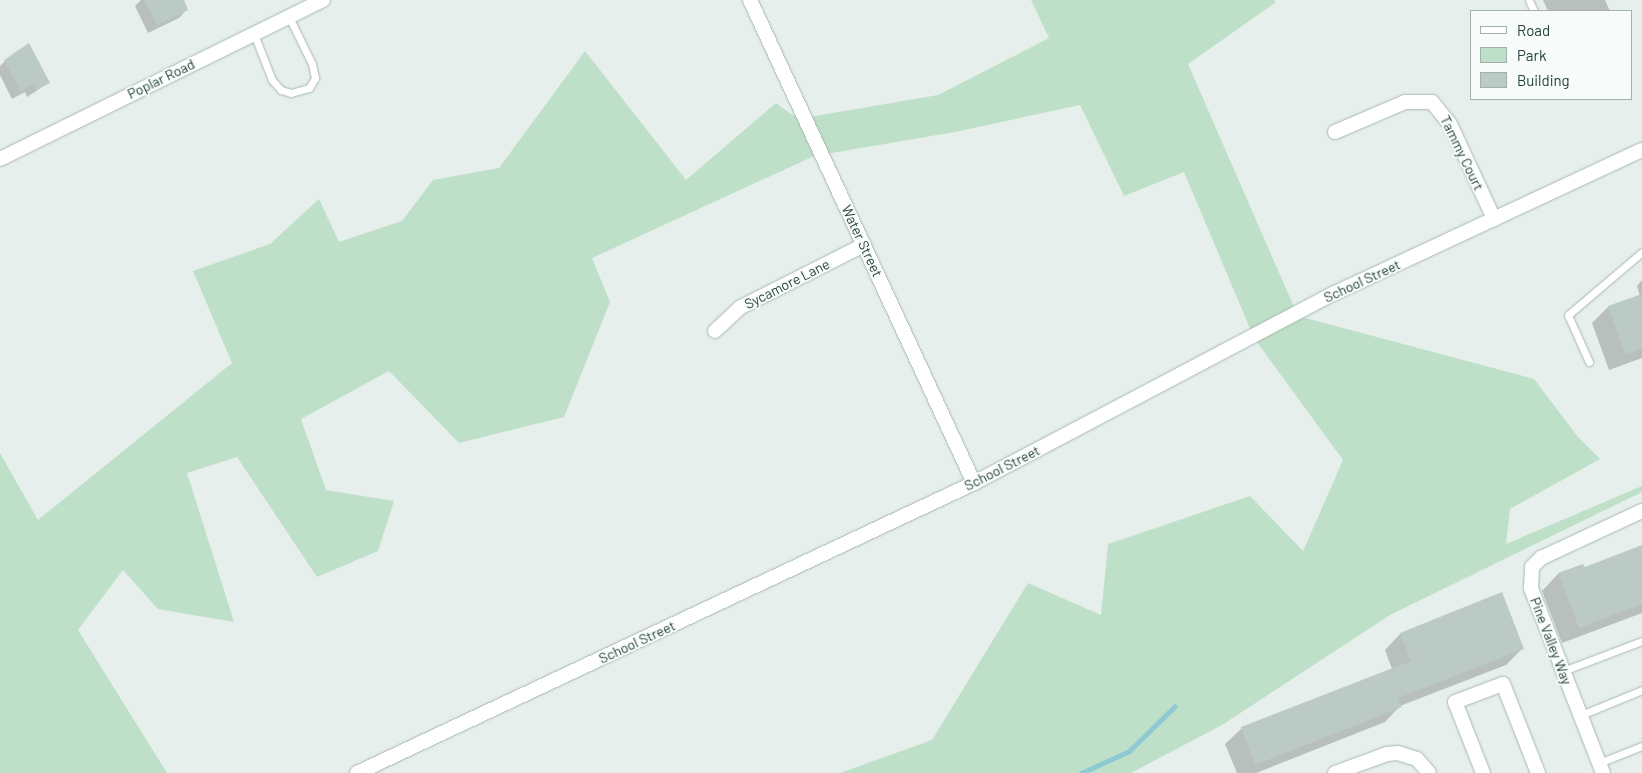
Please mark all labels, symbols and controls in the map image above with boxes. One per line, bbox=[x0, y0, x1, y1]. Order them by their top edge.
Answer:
legend bbox=[1470, 10, 1632, 100]
text: Road bbox=[1517, 21, 1550, 39]
text: Park bbox=[1517, 46, 1546, 64]
street label: Poplar Road bbox=[125, 56, 197, 102]
text: Building bbox=[1517, 71, 1570, 89]
street label: Tammy Court bbox=[1437, 113, 1487, 193]
street label: Water Street bbox=[838, 202, 886, 280]
street label: Sycamore Lane bbox=[742, 255, 832, 313]
street label: School Street bbox=[1321, 256, 1403, 306]
street label: School Street bbox=[961, 442, 1043, 494]
street label: Pine Valley Way bbox=[1527, 595, 1575, 687]
street label: School Street bbox=[596, 617, 678, 667]

